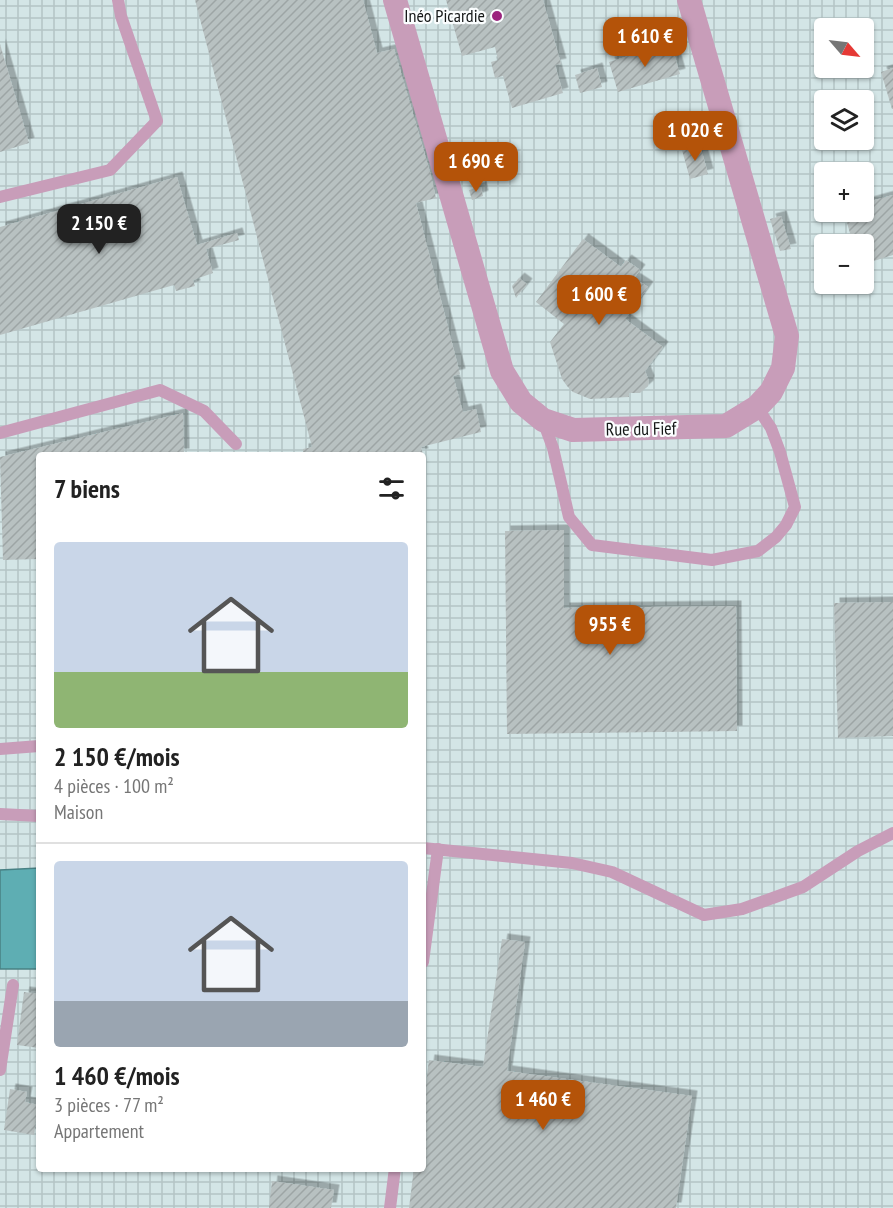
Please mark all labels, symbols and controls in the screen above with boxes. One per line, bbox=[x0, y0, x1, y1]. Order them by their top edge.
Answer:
place label: Inéo Picardie bbox=[404, 4, 485, 27]
marker: Inéo Picardie bbox=[490, 9, 504, 23]
pin: 1 610 € bbox=[590, 17, 700, 68]
north arrow bbox=[814, 18, 874, 78]
map controls bbox=[814, 18, 874, 294]
text: 1 610 € bbox=[617, 23, 673, 49]
button: layers bbox=[814, 90, 874, 150]
pin: 1 020 € bbox=[640, 111, 750, 162]
text: 1 020 € bbox=[667, 117, 723, 143]
pin: 1 690 € bbox=[421, 142, 531, 193]
text: 1 690 € bbox=[448, 148, 504, 174]
button: + bbox=[814, 162, 874, 222]
pin: 2 150 € bbox=[44, 204, 154, 255]
text: 2 150 € bbox=[71, 210, 127, 236]
button: − bbox=[814, 234, 874, 294]
pin: 1 600 € bbox=[544, 275, 654, 326]
text: 1 600 € bbox=[571, 281, 627, 307]
street label: Rue du Fief bbox=[606, 416, 678, 441]
text: 7 biens bbox=[54, 472, 120, 505]
icon: filters bbox=[375, 472, 408, 505]
icon: home bbox=[177, 581, 285, 689]
pin: 955 € bbox=[568, 605, 652, 656]
text: 955 € bbox=[589, 611, 631, 637]
text: 2 150 €/mois bbox=[54, 740, 180, 773]
text: 4 pièces · 100 m² bbox=[54, 773, 174, 799]
text: Maison bbox=[54, 799, 103, 825]
icon: home bbox=[177, 900, 285, 1008]
text: 1 460 €/mois bbox=[54, 1059, 180, 1092]
pin: 1 460 € bbox=[488, 1080, 598, 1131]
text: 1 460 € bbox=[515, 1086, 571, 1112]
text: 3 pièces · 77 m² bbox=[54, 1092, 164, 1118]
text: Appartement bbox=[54, 1118, 144, 1144]

